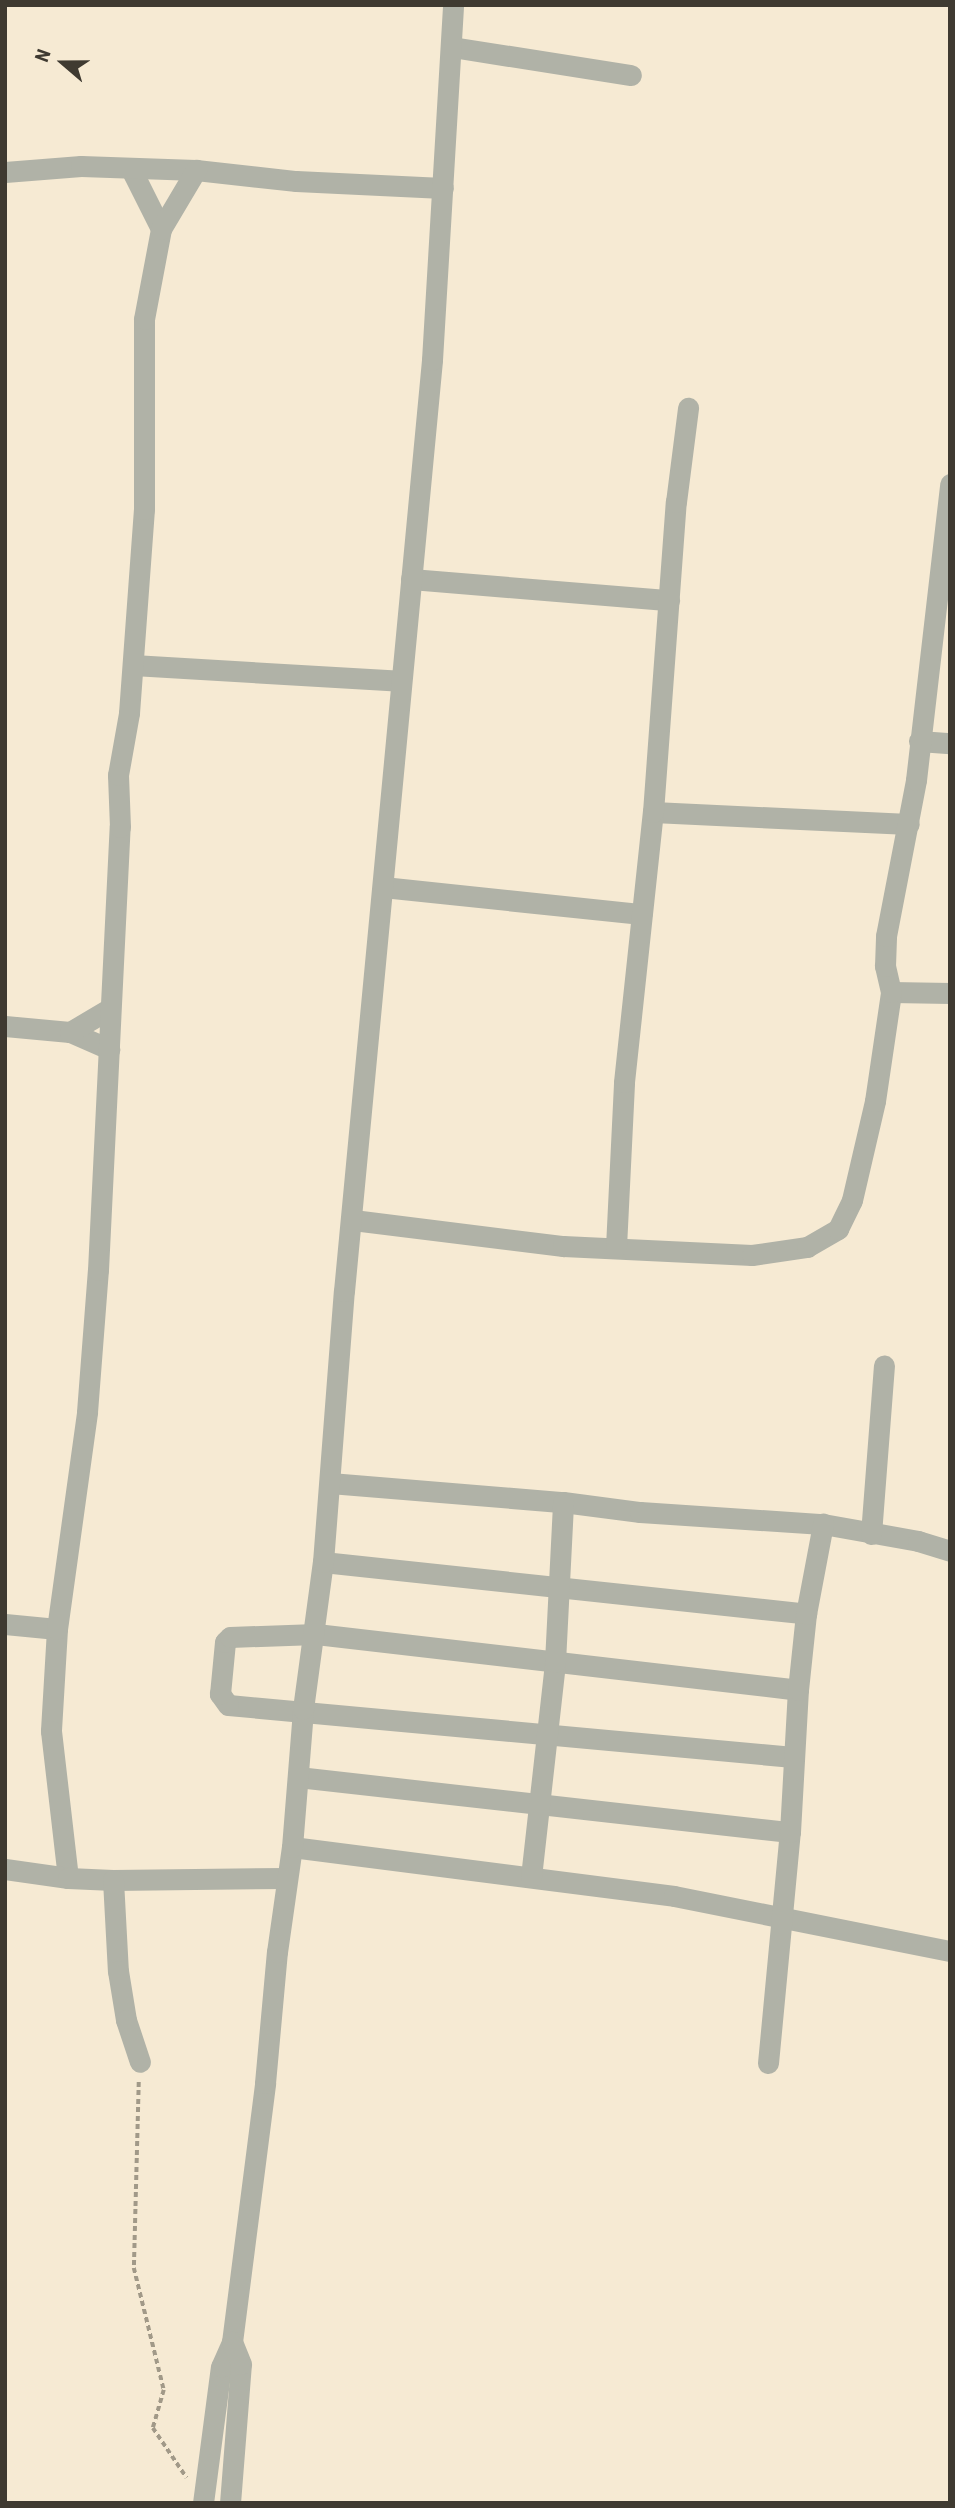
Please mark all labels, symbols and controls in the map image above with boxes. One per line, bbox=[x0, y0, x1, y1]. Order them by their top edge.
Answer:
north arrow bbox=[28, 28, 98, 98]
text: N bbox=[30, 46, 56, 65]

